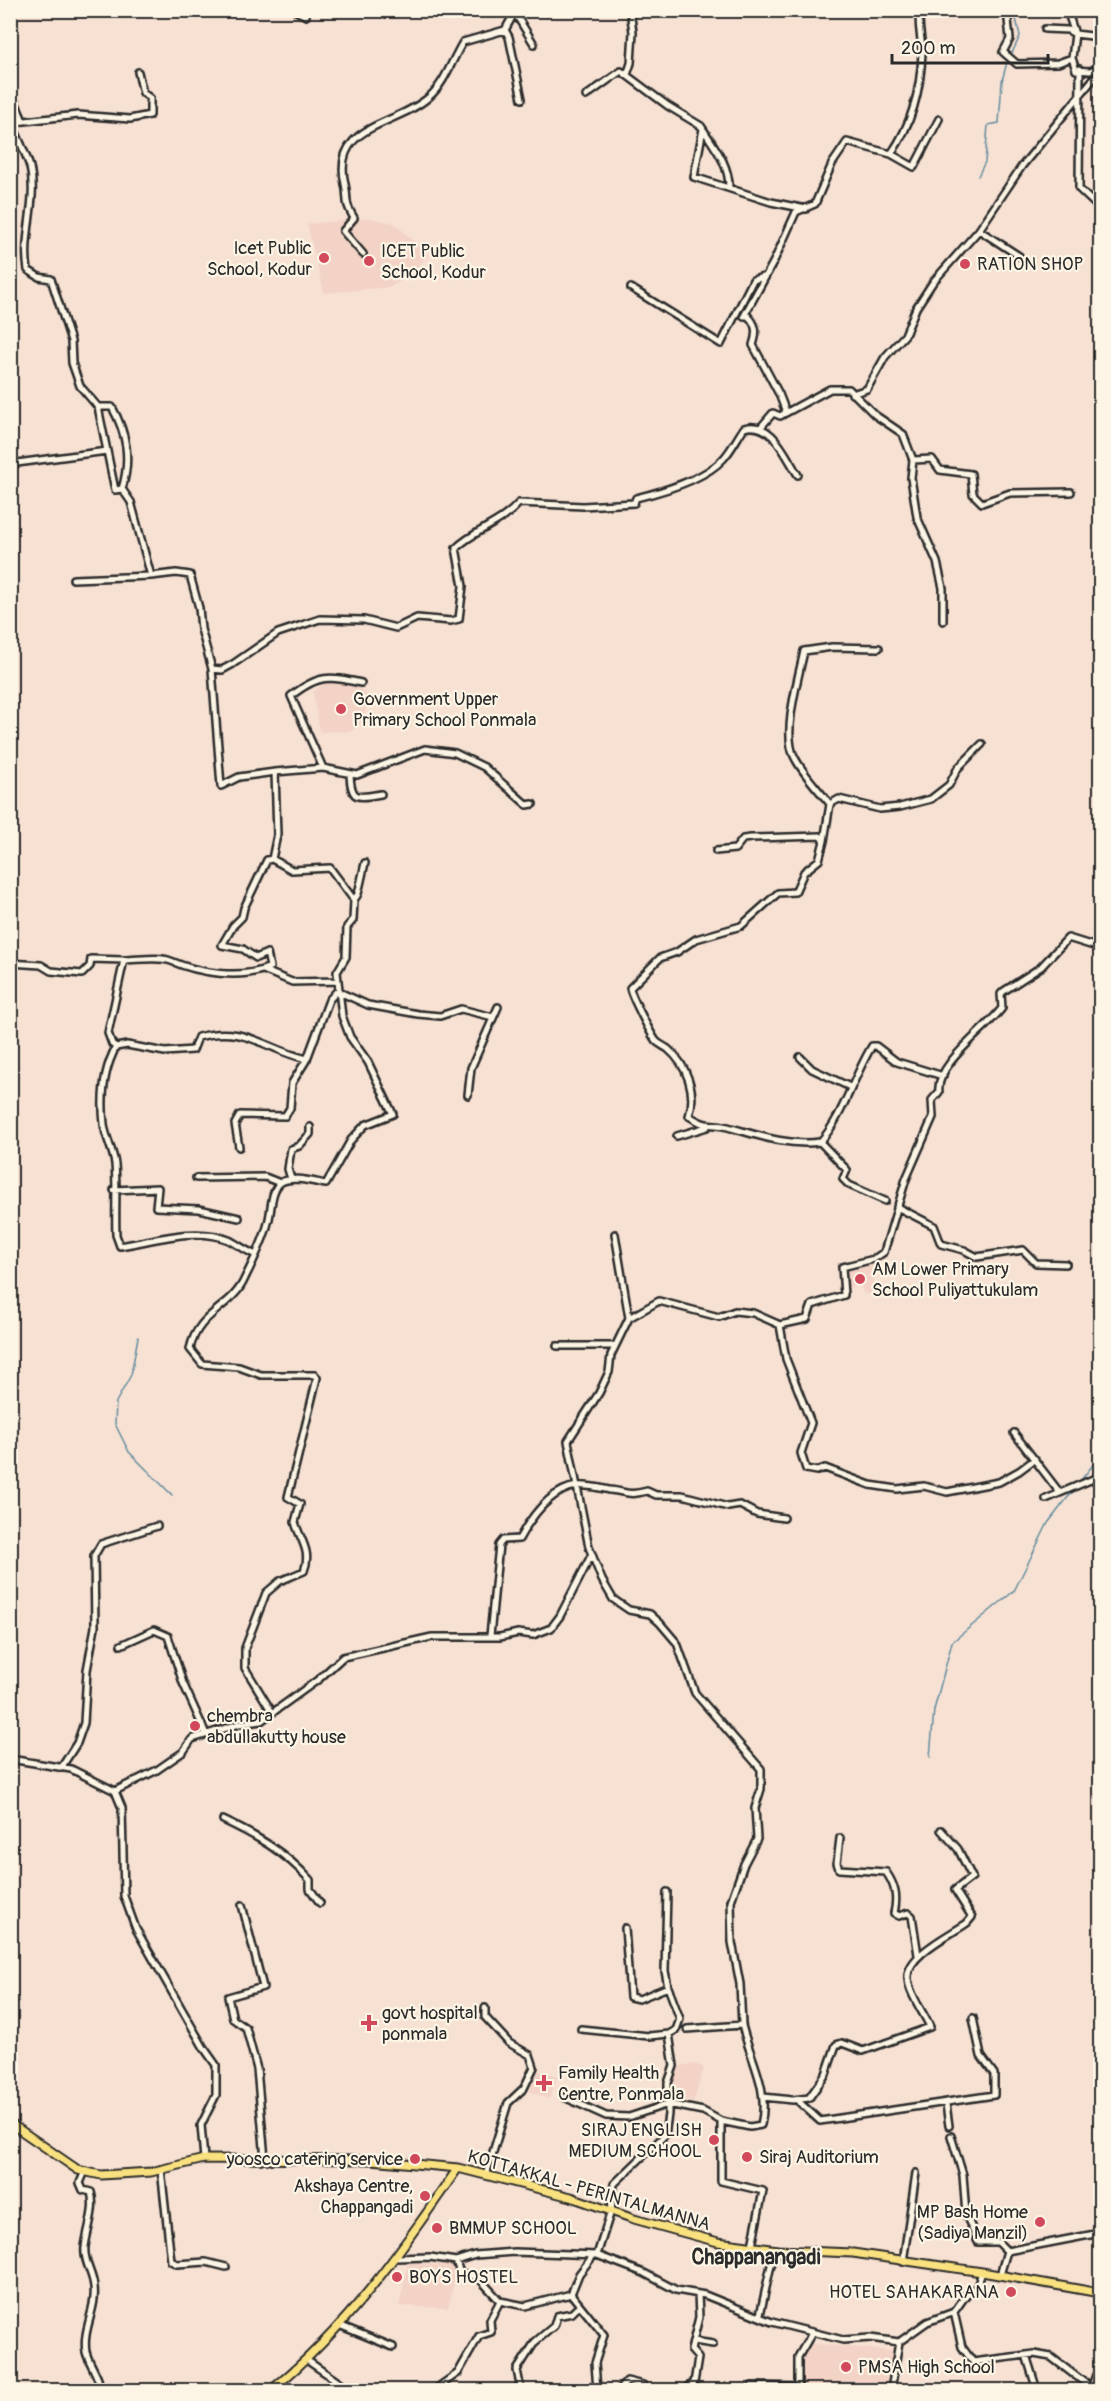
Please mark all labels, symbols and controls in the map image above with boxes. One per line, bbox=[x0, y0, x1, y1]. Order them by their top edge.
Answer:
scale bar bbox=[892, 27, 1048, 65]
text: 200 m bbox=[901, 37, 956, 60]
place label: Icet Public School, Kodur bbox=[207, 237, 313, 281]
place label: ICET Public School, Kodur bbox=[381, 240, 487, 284]
marker: Icet Public School, Kodur bbox=[317, 251, 331, 265]
place label: RATION SHOP bbox=[977, 253, 1084, 276]
marker: ICET Public School, Kodur bbox=[362, 254, 376, 268]
marker: RATION SHOP bbox=[958, 257, 972, 271]
place label: Government Upper Primary School Ponmala bbox=[353, 688, 536, 732]
marker: Government Upper Primary School Ponmala bbox=[334, 702, 348, 716]
place label: AM Lower Primary School Puliyattukulam bbox=[872, 1258, 1038, 1302]
marker: AM Lower Primary School Puliyattukulam bbox=[853, 1272, 867, 1286]
place label: chembra abdullakutty house bbox=[207, 1705, 346, 1749]
marker: chembra abdullakutty house bbox=[188, 1719, 202, 1733]
place label: govt hospital ponmala bbox=[382, 2002, 478, 2046]
marker: govt hospital ponmala bbox=[360, 2014, 378, 2032]
place label: Family Health Centre, Ponmala bbox=[558, 2062, 684, 2106]
marker: Family Health Centre, Ponmala bbox=[535, 2074, 553, 2092]
place label: SIRAJ ENGLISH MEDIUM SCHOOL bbox=[569, 2119, 702, 2163]
marker: SIRAJ ENGLISH MEDIUM SCHOOL bbox=[707, 2133, 721, 2147]
street label: KOTTAKKAL - PERINTALMANNA bbox=[465, 2145, 713, 2236]
place label: Siraj Auditorium bbox=[759, 2146, 879, 2169]
place label: yoosco catering service bbox=[226, 2148, 403, 2171]
marker: Siraj Auditorium bbox=[740, 2150, 754, 2164]
marker: yoosco catering service bbox=[408, 2152, 422, 2166]
place label: Akshaya Centre, Chappangadi bbox=[293, 2175, 413, 2219]
marker: Akshaya Centre, Chappangadi bbox=[418, 2189, 432, 2203]
place label: MP Bash Home (Sadiya Manzil) bbox=[917, 2201, 1028, 2245]
marker: MP Bash Home (Sadiya Manzil) bbox=[1033, 2215, 1047, 2229]
place label: BMMUP SCHOOL bbox=[449, 2217, 577, 2240]
marker: BMMUP SCHOOL bbox=[430, 2221, 444, 2235]
district label: Chappanangadi bbox=[692, 2244, 821, 2271]
place label: BOYS HOSTEL bbox=[409, 2266, 518, 2289]
marker: BOYS HOSTEL bbox=[390, 2270, 404, 2284]
place label: HOTEL SAHAKARANA bbox=[829, 2281, 999, 2304]
marker: HOTEL SAHAKARANA bbox=[1004, 2285, 1018, 2299]
place label: PMSA High School bbox=[858, 2356, 995, 2379]
marker: PMSA High School bbox=[839, 2360, 853, 2374]

